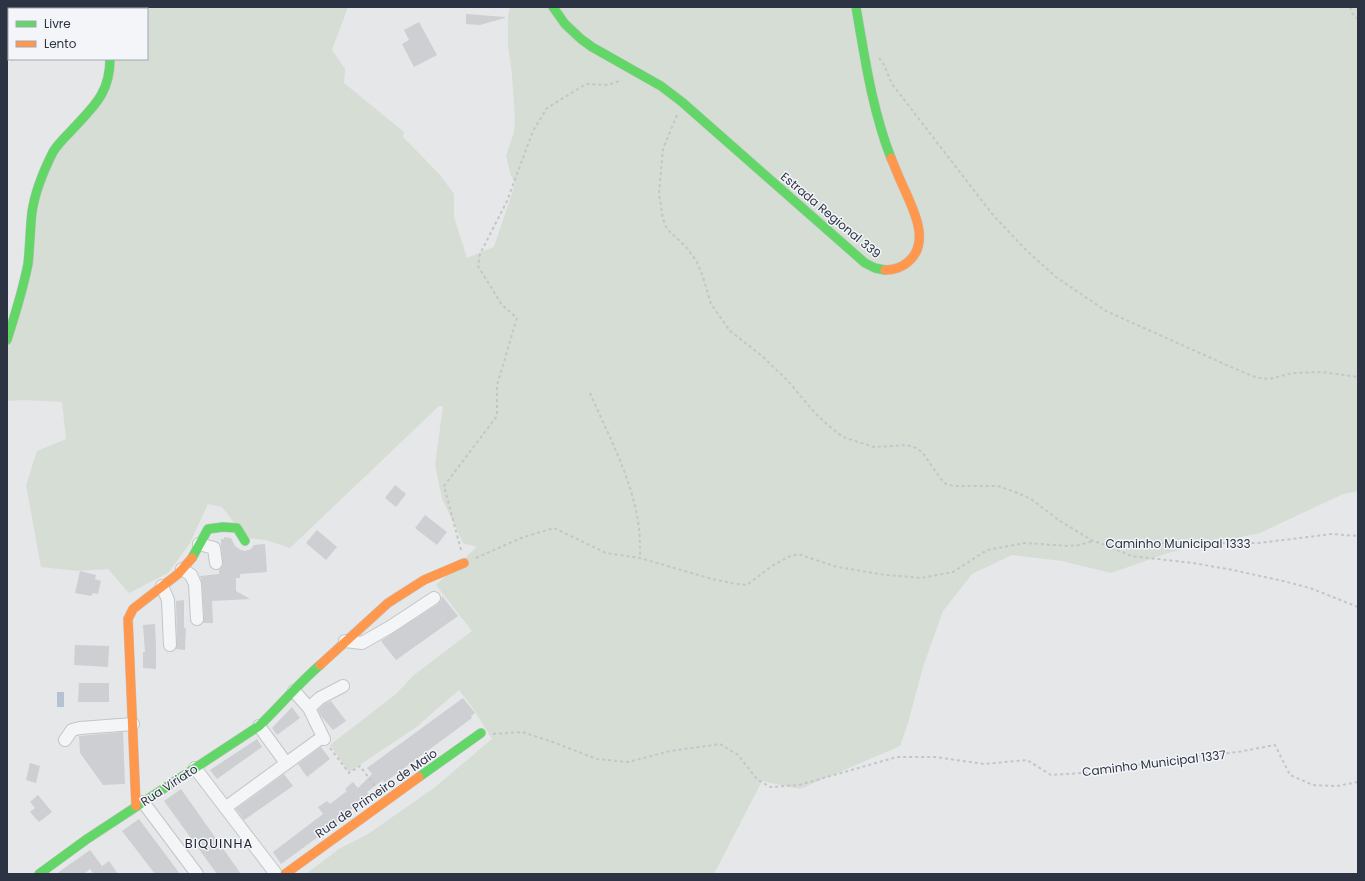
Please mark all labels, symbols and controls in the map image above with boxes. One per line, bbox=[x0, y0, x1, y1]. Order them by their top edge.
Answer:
legend bbox=[8, 8, 148, 60]
text: Livre bbox=[44, 15, 71, 32]
text: Lento bbox=[44, 35, 77, 52]
street label: Estrada Regional 339 bbox=[777, 168, 885, 262]
street label: Caminho Municipal 1333 bbox=[1105, 535, 1251, 552]
street label: Rua de Primeiro de Maio bbox=[312, 744, 441, 842]
street label: Caminho Municipal 1337 bbox=[1081, 746, 1227, 780]
street label: Rua Viriato bbox=[137, 760, 201, 810]
district label: BIQUINHA bbox=[185, 834, 253, 853]

